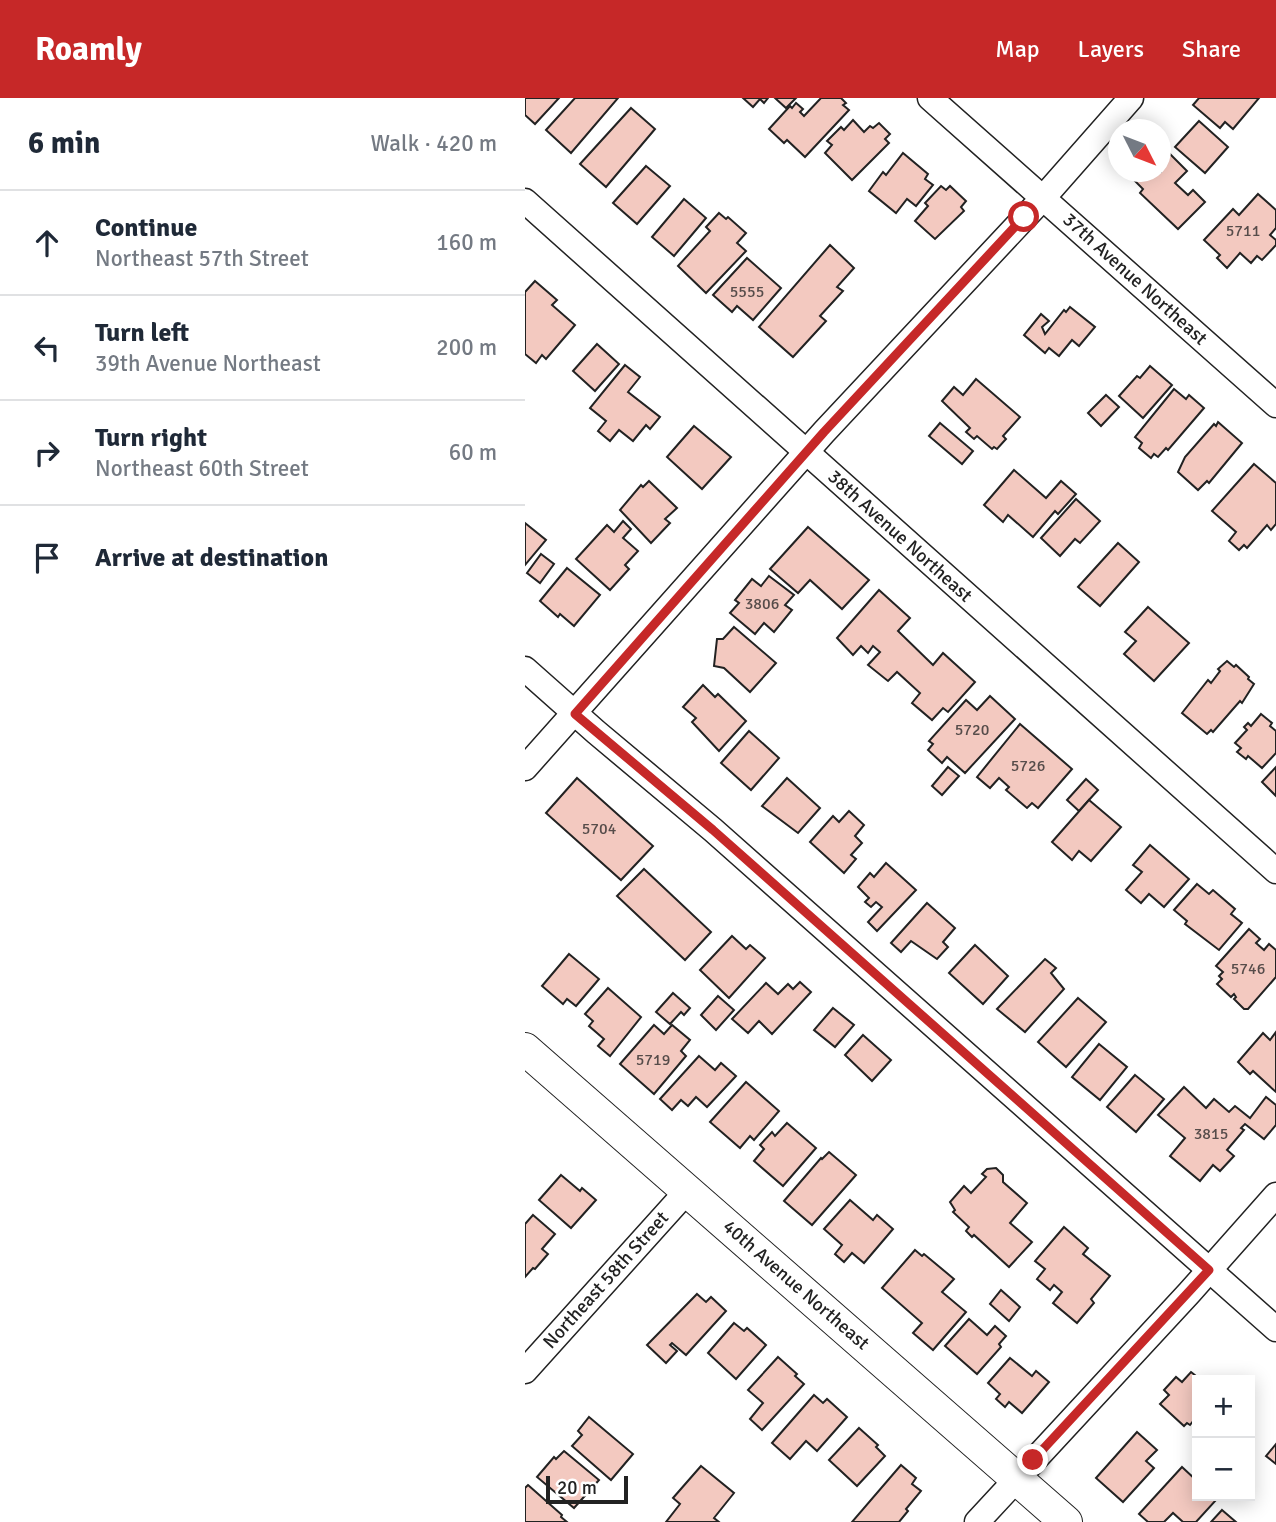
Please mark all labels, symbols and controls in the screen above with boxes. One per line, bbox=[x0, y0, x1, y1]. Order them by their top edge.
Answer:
text: Roamly bbox=[35, 29, 142, 70]
text: Map bbox=[995, 34, 1040, 64]
text: Layers bbox=[1078, 34, 1144, 64]
text: Share bbox=[1182, 34, 1241, 64]
north arrow bbox=[1108, 119, 1171, 182]
text: 6 min bbox=[28, 125, 100, 162]
text: Walk · 420 m bbox=[371, 129, 497, 158]
route start bbox=[1008, 201, 1039, 232]
street label: 37th Avenue Northeast bbox=[1058, 208, 1213, 351]
text: Continue bbox=[95, 212, 197, 244]
house number: 5711 bbox=[1226, 221, 1260, 241]
icon: ahead bbox=[28, 224, 66, 262]
text: 160 m bbox=[436, 228, 497, 257]
text: Northeast 57th Street bbox=[95, 244, 309, 273]
house number: 5555 bbox=[730, 282, 764, 302]
text: Turn left bbox=[95, 317, 189, 349]
icon: left bbox=[28, 329, 66, 367]
text: 200 m bbox=[436, 333, 497, 362]
text: 39th Avenue Northeast bbox=[95, 349, 321, 378]
text: Turn right bbox=[95, 422, 207, 454]
icon: right bbox=[28, 434, 66, 472]
text: 60 m bbox=[449, 438, 497, 467]
text: Northeast 60th Street bbox=[95, 454, 309, 483]
street label: 38th Avenue Northeast bbox=[823, 465, 978, 608]
icon: arrive bbox=[28, 539, 66, 577]
text: Arrive at destination bbox=[95, 542, 328, 574]
house number: 3806 bbox=[745, 594, 779, 614]
house number: 5720 bbox=[955, 720, 989, 740]
house number: 5726 bbox=[1011, 756, 1045, 776]
house number: 5704 bbox=[582, 819, 617, 839]
house number: 5746 bbox=[1231, 959, 1265, 979]
house number: 5719 bbox=[636, 1050, 670, 1070]
house number: 3815 bbox=[1194, 1124, 1228, 1144]
street label: Northeast 58th Street bbox=[538, 1206, 674, 1354]
street label: 40th Avenue Northeast bbox=[718, 1215, 875, 1355]
map controls bbox=[1192, 1375, 1255, 1501]
button: + bbox=[1192, 1375, 1255, 1438]
button: − bbox=[1192, 1438, 1255, 1501]
route end bbox=[1017, 1444, 1048, 1475]
scale bar bbox=[546, 1473, 628, 1505]
text: 20 m bbox=[557, 1476, 597, 1500]

